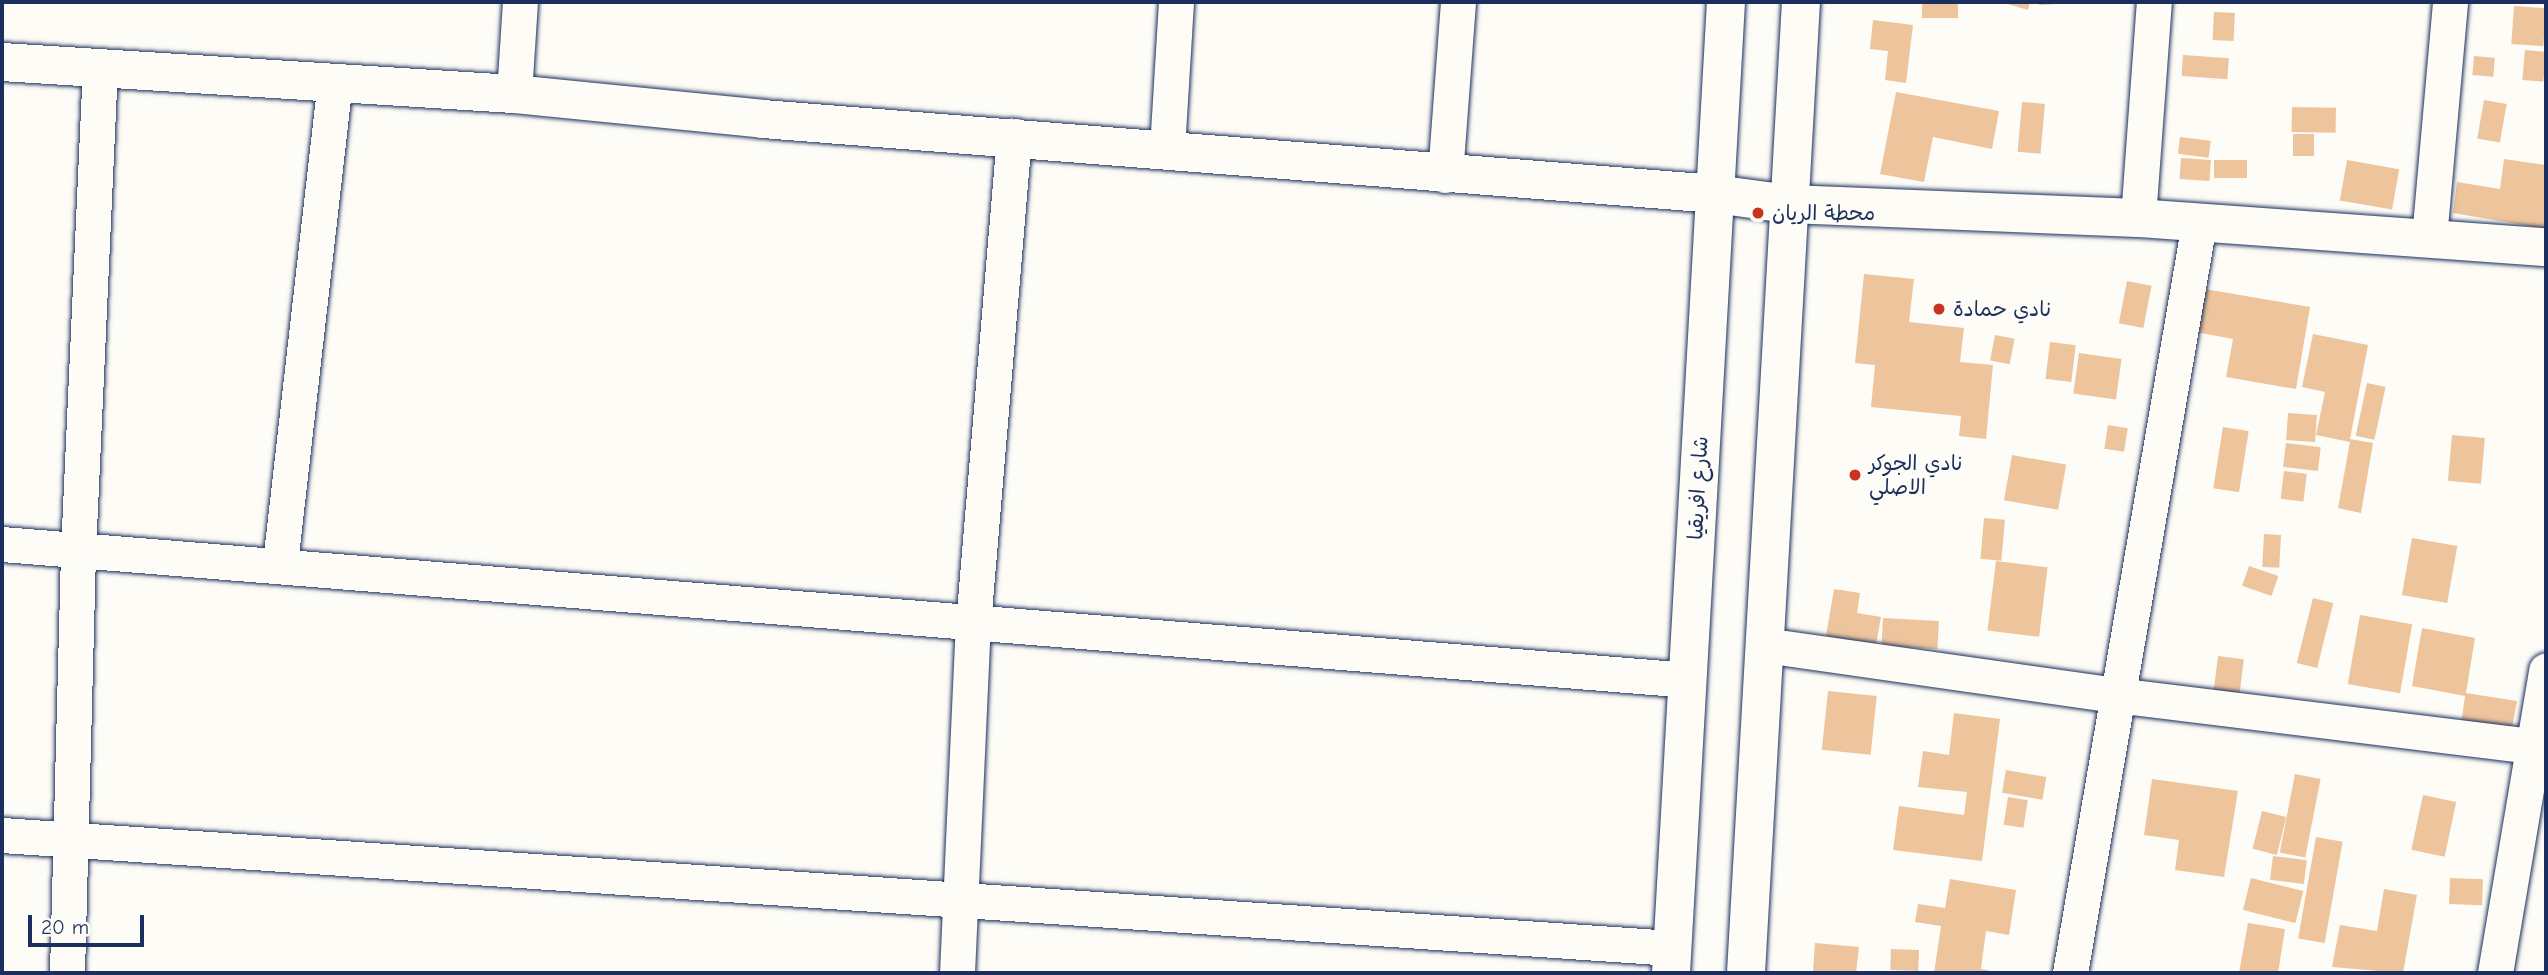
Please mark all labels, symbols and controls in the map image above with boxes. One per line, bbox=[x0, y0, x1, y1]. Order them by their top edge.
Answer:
place label: محطة الريان bbox=[1772, 200, 1875, 226]
marker: محطة الريان bbox=[1750, 205, 1766, 221]
place label: نادي حمادة bbox=[1953, 296, 2051, 322]
marker: نادي حمادة bbox=[1931, 301, 1947, 317]
street label: شارع افريقيا bbox=[1683, 436, 1713, 540]
place label: نادي الجوكر الاصلي bbox=[1869, 450, 1962, 500]
marker: نادي الجوكر الاصلي bbox=[1847, 467, 1863, 483]
scale bar bbox=[32, 902, 147, 946]
text: 20 m bbox=[41, 915, 89, 939]

